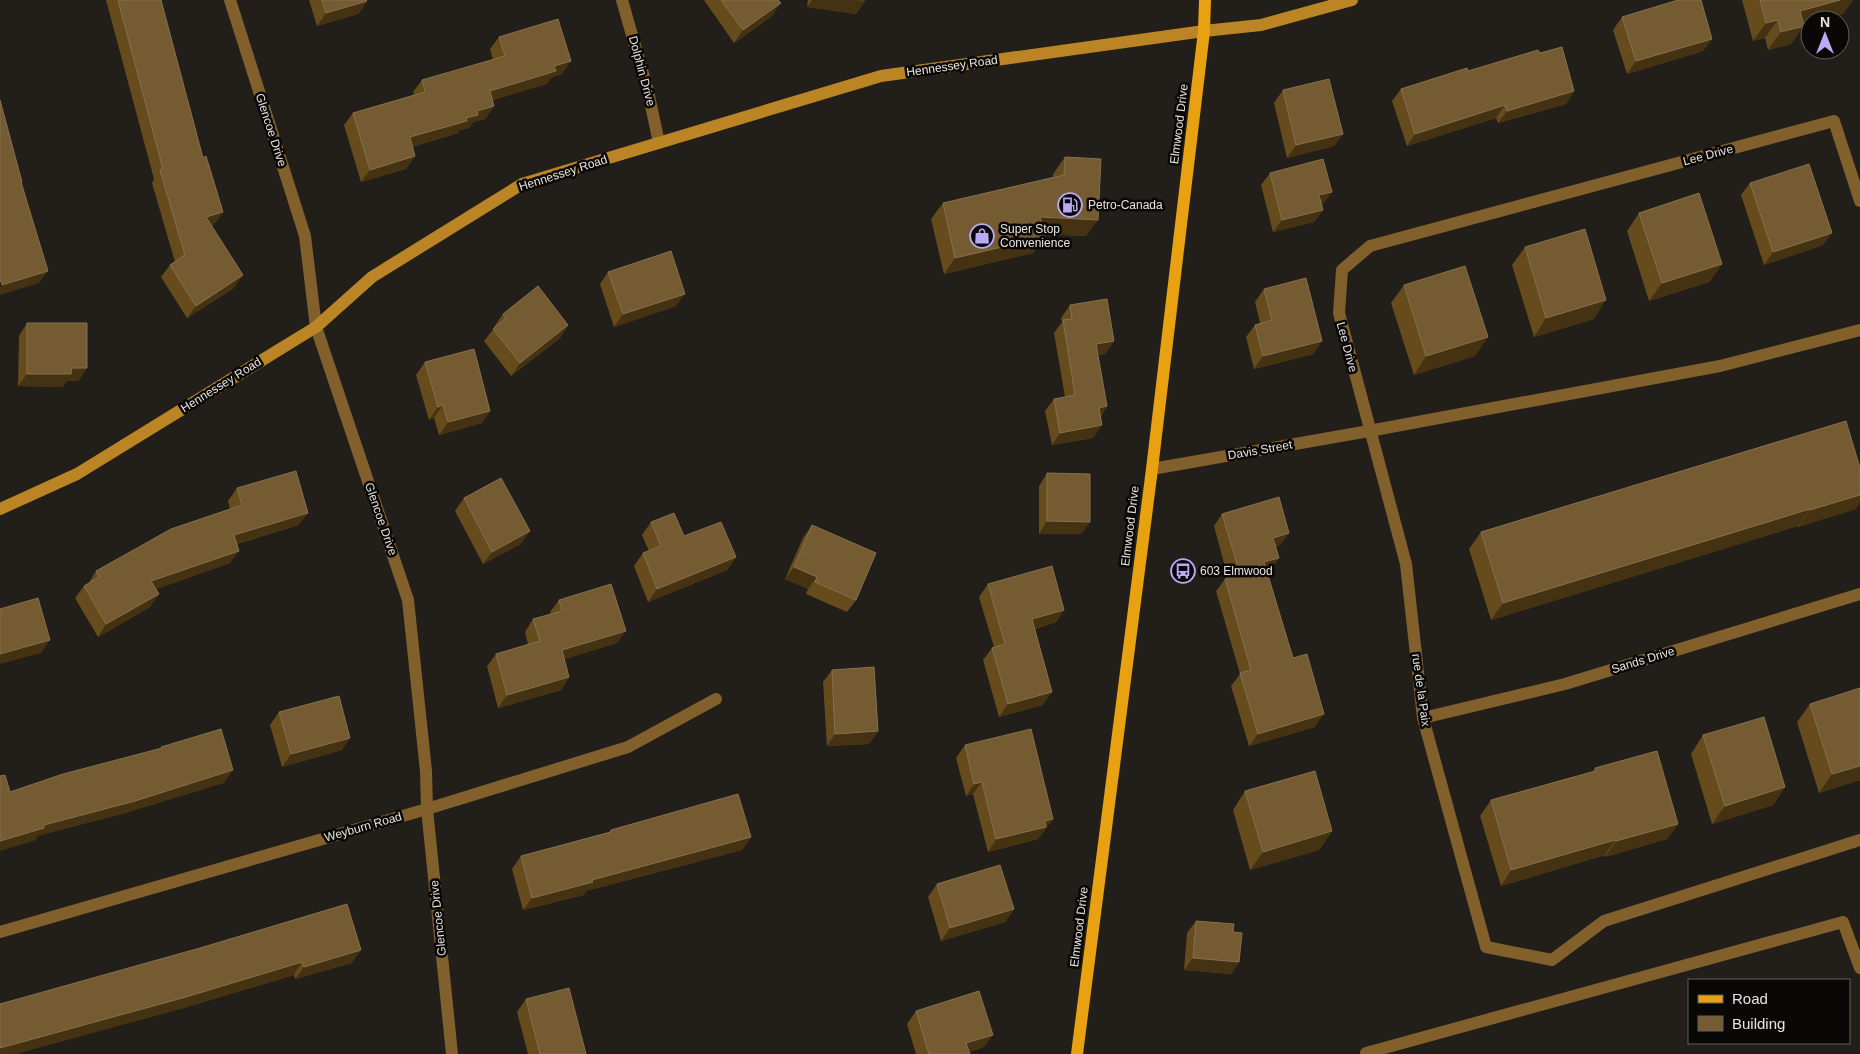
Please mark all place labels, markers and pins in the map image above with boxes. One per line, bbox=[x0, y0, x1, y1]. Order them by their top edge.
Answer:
fuel station icon: Petro-Canada bbox=[1057, 192, 1083, 218]
place label: Petro-Canada bbox=[1088, 198, 1163, 212]
place label: Super Stop Convenience bbox=[1000, 222, 1070, 250]
shop icon: Super Stop Convenience bbox=[969, 223, 995, 249]
bus stop icon: 603 Elmwood bbox=[1170, 558, 1196, 584]
place label: 603 Elmwood bbox=[1200, 564, 1273, 578]

